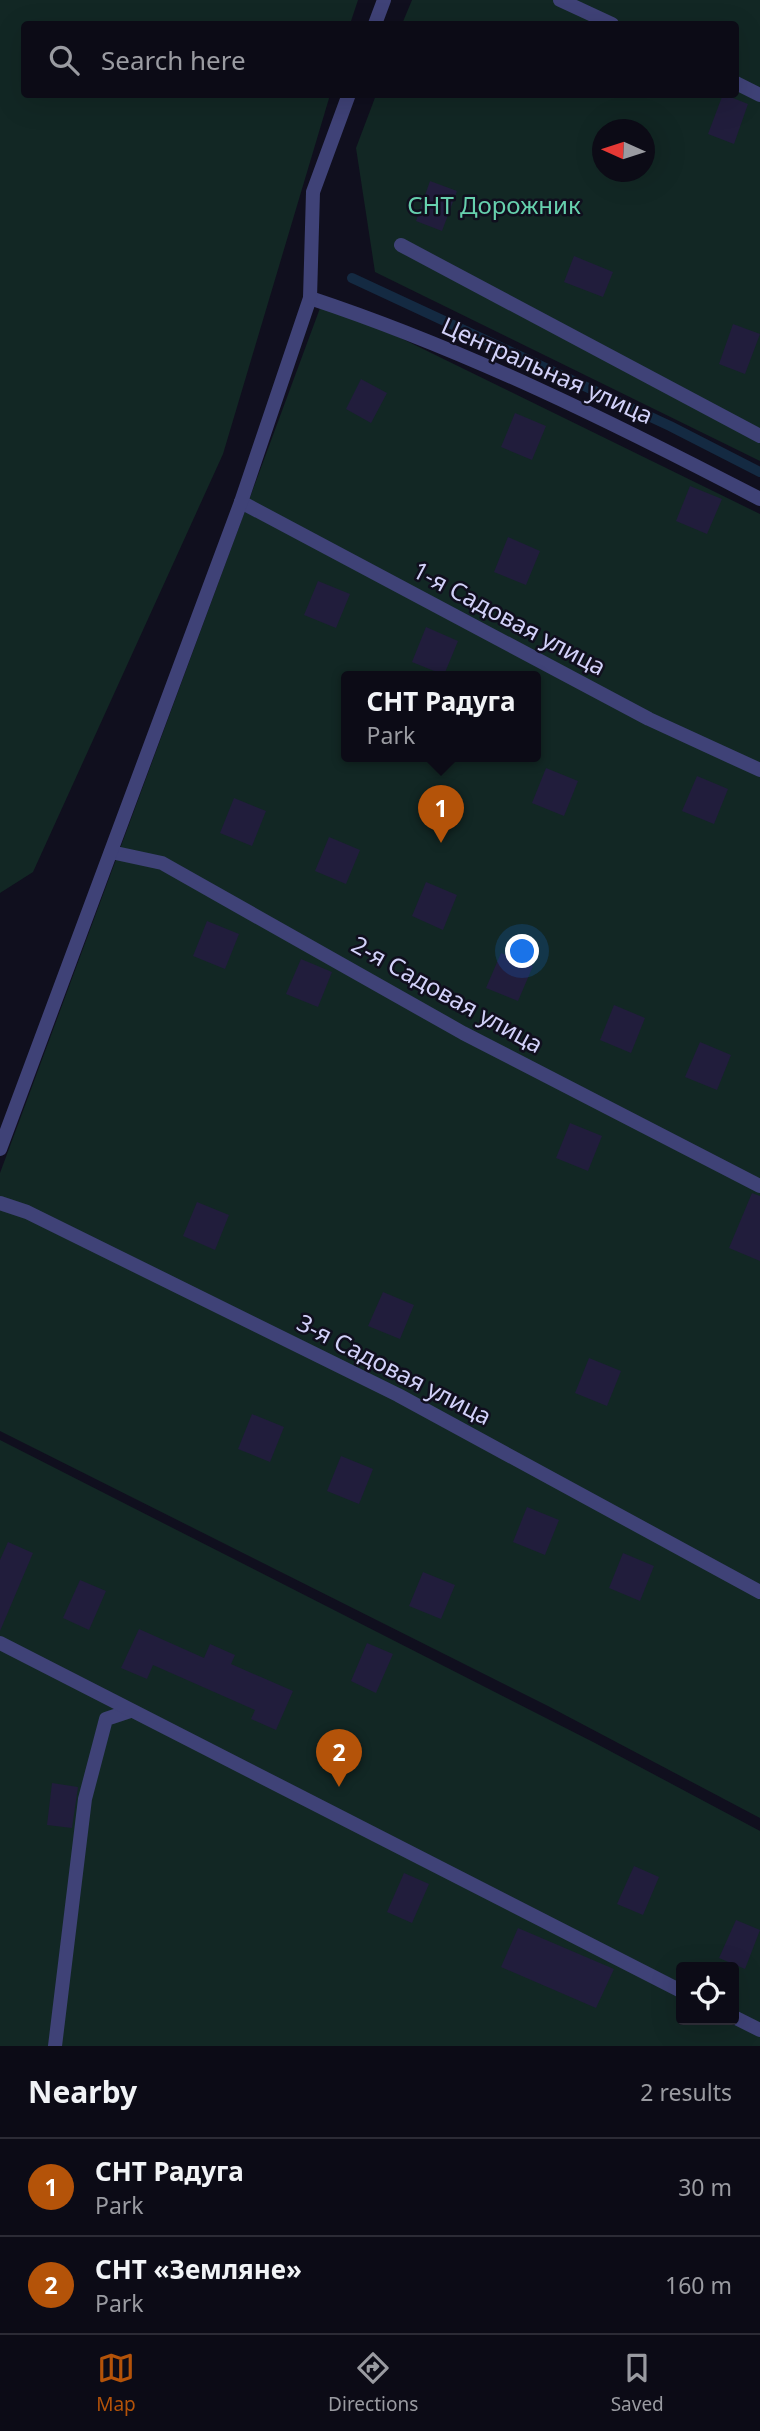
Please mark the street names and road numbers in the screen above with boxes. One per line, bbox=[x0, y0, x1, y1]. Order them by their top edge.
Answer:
street label: Центральная улица bbox=[437, 308, 659, 431]
street label: 1-я Садовая улица bbox=[407, 553, 612, 682]
street label: 2-я Садовая улица bbox=[346, 927, 549, 1060]
street label: 3-я Садовая улица bbox=[292, 1305, 498, 1432]

